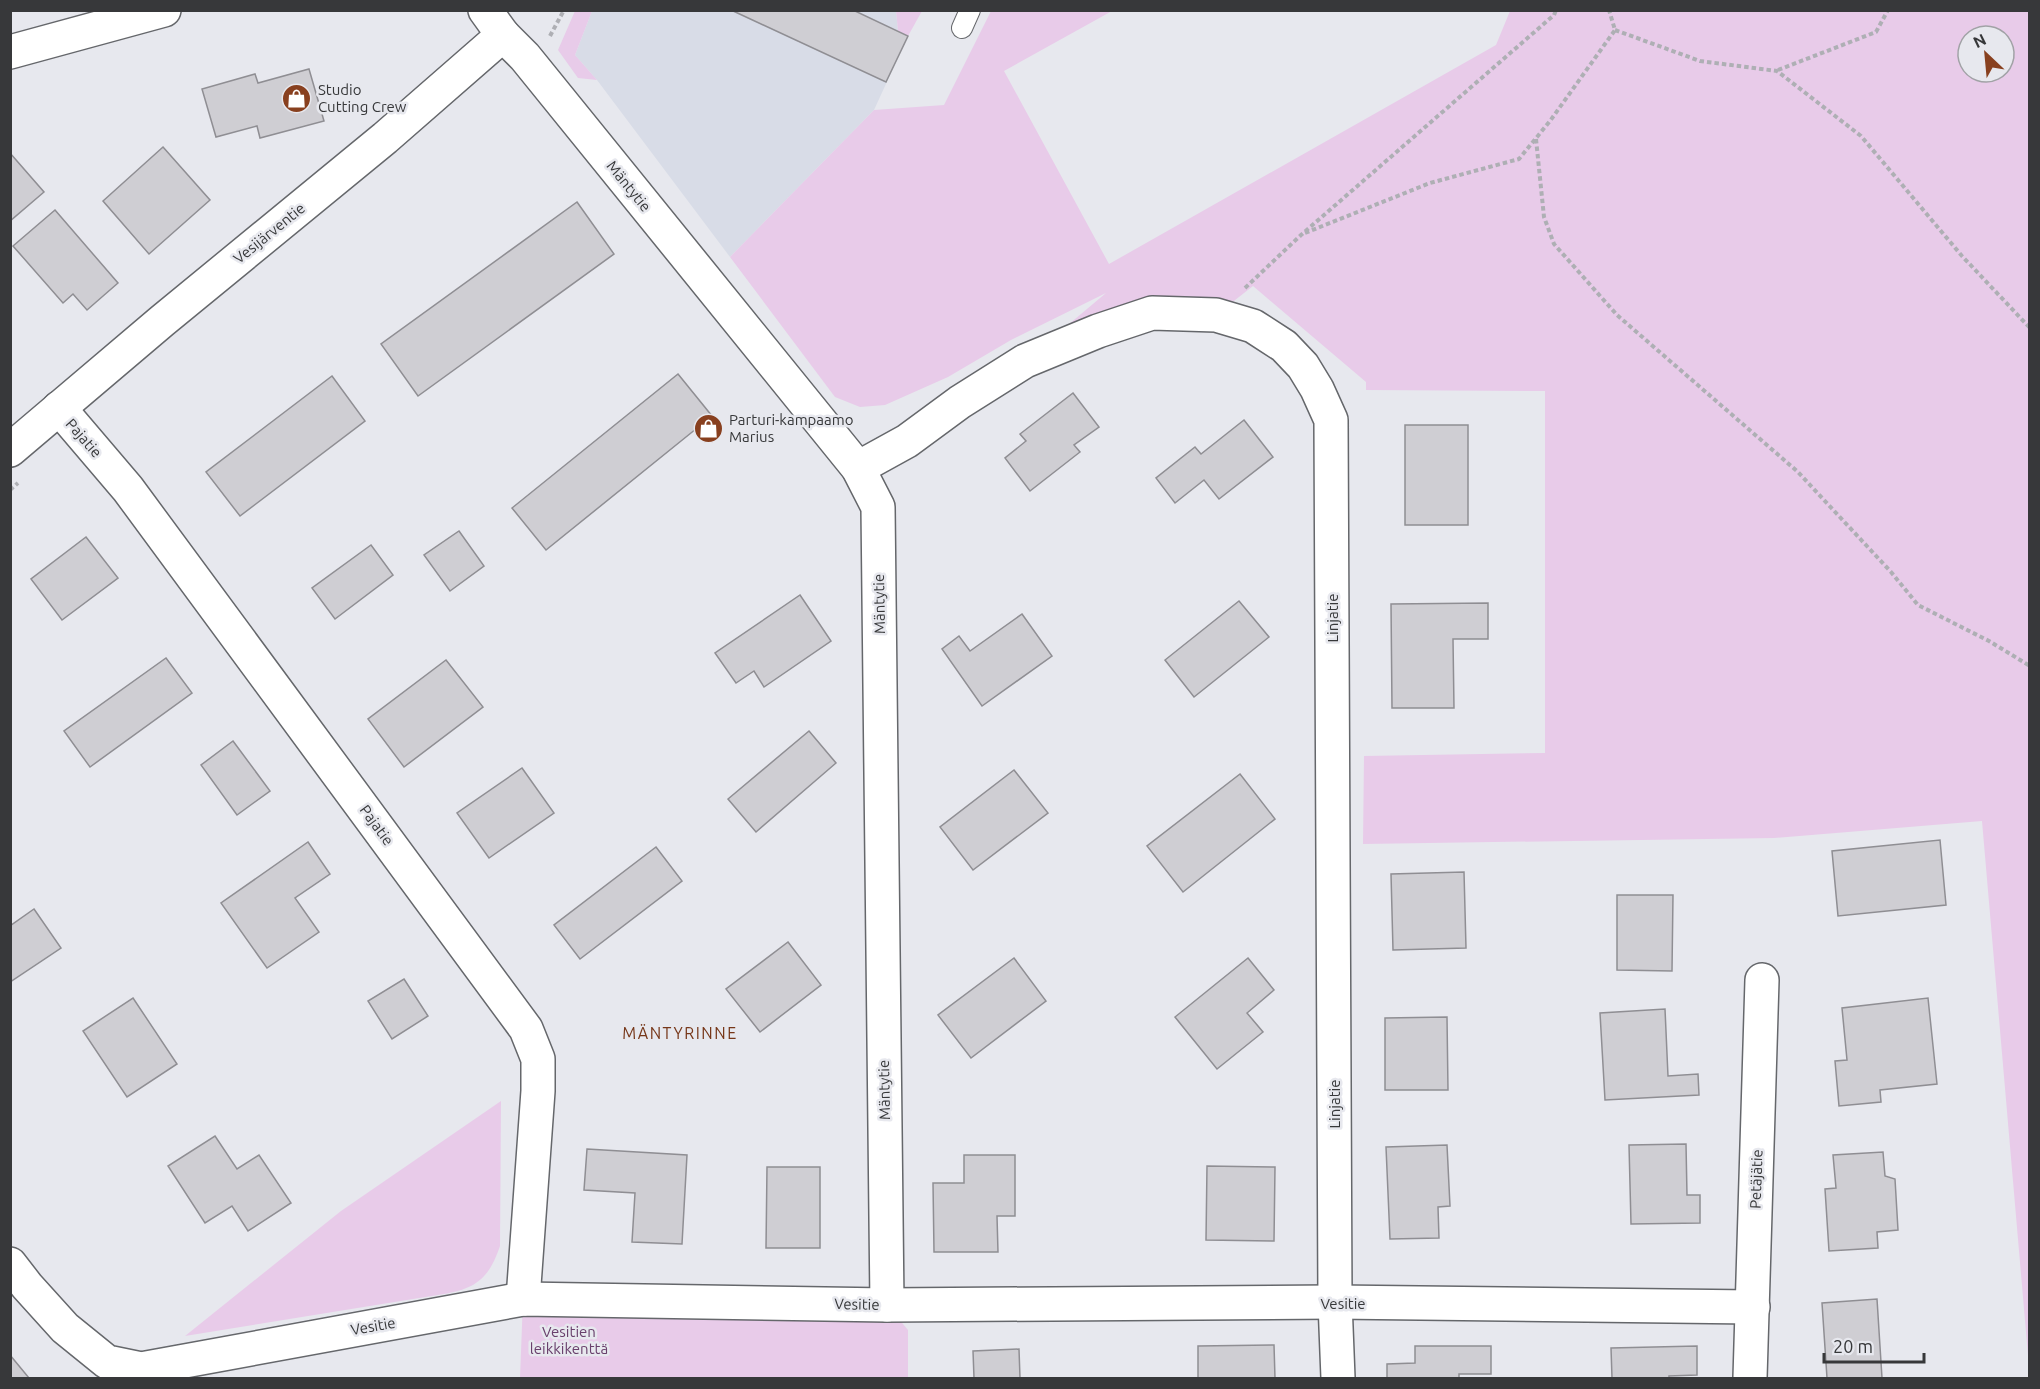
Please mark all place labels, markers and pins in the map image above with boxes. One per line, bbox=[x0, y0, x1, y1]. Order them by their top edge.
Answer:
place label: Studio Cutting Crew bbox=[318, 81, 407, 115]
shop icon: Studio Cutting Crew bbox=[281, 82, 313, 114]
place label: Parturi-kampaamo Marius bbox=[729, 411, 854, 445]
shop icon: Parturi-kampaamo Marius bbox=[692, 412, 724, 444]

